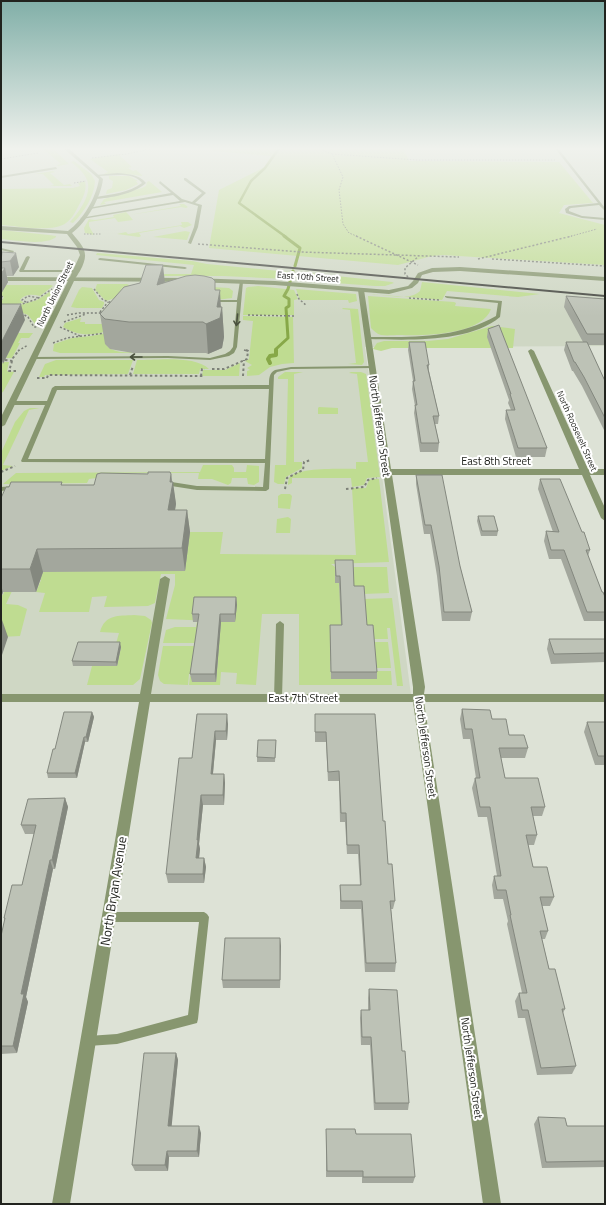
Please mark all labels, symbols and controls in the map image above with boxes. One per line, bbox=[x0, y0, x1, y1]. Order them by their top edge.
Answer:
street label: North Union Street bbox=[33, 258, 76, 329]
street label: East 10th Street bbox=[277, 268, 340, 285]
one-way arrow bbox=[234, 314, 241, 327]
one-way arrow bbox=[130, 353, 143, 361]
street label: North Jefferson Street bbox=[365, 374, 395, 478]
street label: North Roosevelt Street bbox=[554, 389, 601, 474]
street label: East 8th Street bbox=[461, 453, 531, 469]
street label: East 7th Street bbox=[268, 690, 338, 706]
street label: North Jefferson Street bbox=[411, 695, 441, 799]
street label: North Bryan Avenue bbox=[95, 835, 131, 947]
street label: North Jefferson Street bbox=[457, 1016, 487, 1120]

